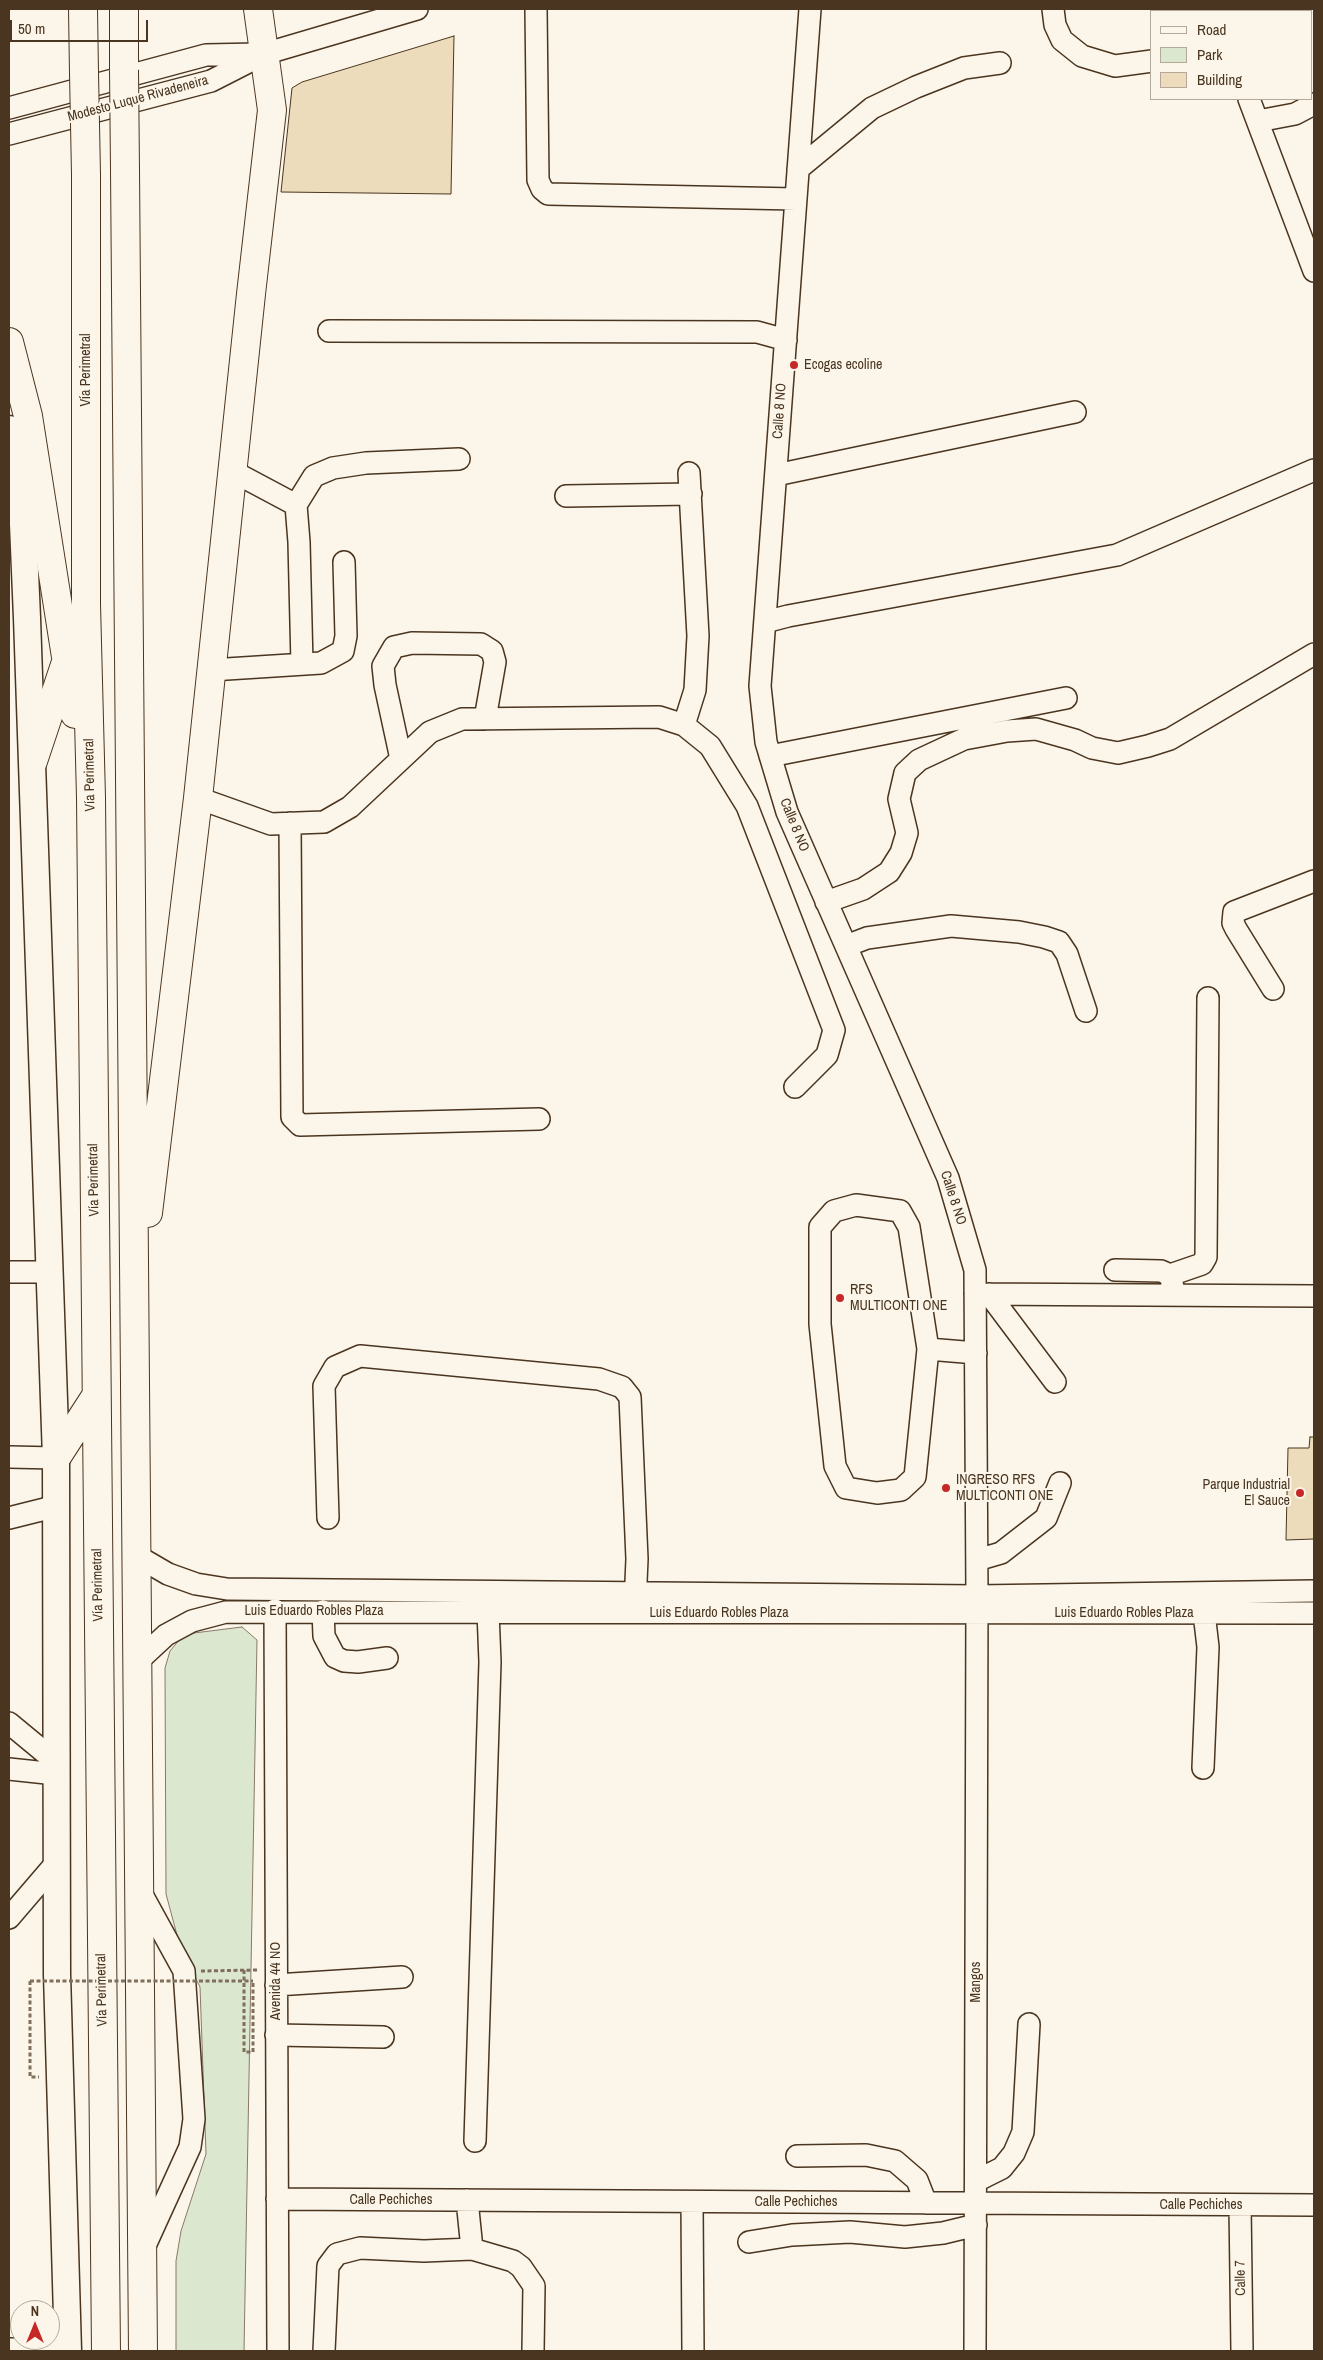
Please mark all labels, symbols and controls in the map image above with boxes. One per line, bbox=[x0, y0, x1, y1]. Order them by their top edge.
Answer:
scale bar bbox=[12, 10, 150, 42]
legend bbox=[1150, 10, 1313, 100]
text: 50 m bbox=[18, 18, 45, 39]
text: Road bbox=[1197, 19, 1226, 40]
text: Park bbox=[1197, 44, 1222, 65]
text: Building bbox=[1197, 69, 1242, 90]
street label: Modesto Luque Rivadeneira bbox=[66, 72, 210, 126]
street label: Vía Perimetral bbox=[78, 333, 94, 407]
place label: Ecogas ecoline bbox=[804, 357, 882, 373]
marker: Ecogas ecoline bbox=[788, 359, 800, 371]
street label: Calle 8 NO bbox=[770, 382, 790, 440]
street label: Vía Perimetral bbox=[81, 738, 99, 812]
street label: Calle 8 NO bbox=[776, 796, 812, 854]
street label: Vía Perimetral bbox=[85, 1143, 103, 1217]
street label: Calle 8 NO bbox=[936, 1169, 970, 1227]
place label: RFS MULTICONTI ONE bbox=[850, 1282, 947, 1314]
marker: RFS MULTICONTI ONE bbox=[834, 1292, 846, 1304]
place label: INGRESO RFS MULTICONTI ONE bbox=[956, 1472, 1053, 1504]
place label: Parque Industrial El Sauce bbox=[1203, 1477, 1290, 1510]
marker: INGRESO RFS MULTICONTI ONE bbox=[940, 1482, 952, 1494]
marker: Parque Industrial El Sauce bbox=[1294, 1487, 1306, 1499]
street label: Vía Perimetral bbox=[89, 1548, 107, 1622]
street label: Luis Eduardo Robles Plaza bbox=[244, 1603, 384, 1619]
street label: Luis Eduardo Robles Plaza bbox=[649, 1605, 789, 1621]
street label: Luis Eduardo Robles Plaza bbox=[1054, 1605, 1194, 1621]
street label: Avenida 44 NO bbox=[268, 1942, 284, 2020]
street label: Vía Perimetral bbox=[93, 1953, 111, 2027]
street label: Mangos bbox=[968, 1962, 984, 2002]
street label: Calle Pechiches bbox=[350, 2192, 432, 2208]
street label: Calle Pechiches bbox=[755, 2194, 837, 2210]
street label: Calle Pechiches bbox=[1160, 2197, 1242, 2213]
street label: Calle 7 bbox=[1232, 2260, 1250, 2296]
north arrow bbox=[10, 2300, 60, 2350]
text: N bbox=[31, 2302, 39, 2320]

